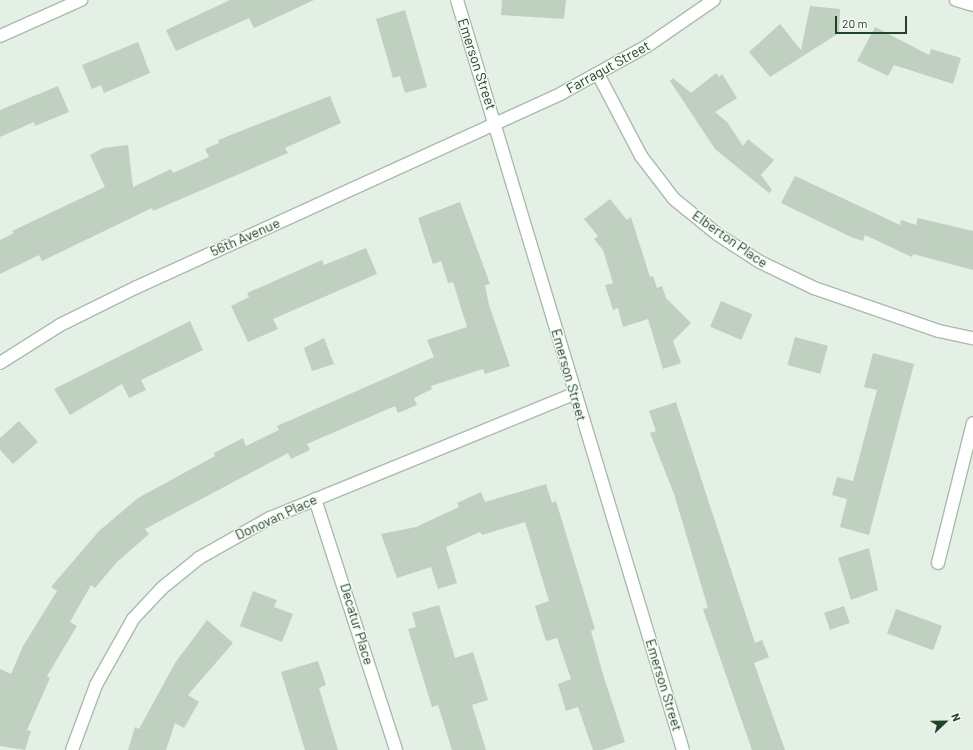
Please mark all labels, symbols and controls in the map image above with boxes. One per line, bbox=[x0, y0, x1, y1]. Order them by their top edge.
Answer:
scale bar bbox=[837, 8, 909, 34]
street label: Emerson Street bbox=[454, 16, 500, 112]
text: 20 m bbox=[842, 16, 868, 30]
street label: Farragut Street bbox=[563, 37, 653, 97]
street label: Elberton Place bbox=[689, 207, 771, 271]
street label: 56th Avenue bbox=[208, 214, 282, 260]
street label: Emerson Street bbox=[548, 327, 590, 423]
street label: Donovan Place bbox=[232, 491, 320, 543]
street label: Decatur Place bbox=[337, 581, 377, 667]
street label: Emerson Street bbox=[642, 637, 686, 733]
north arrow bbox=[925, 702, 965, 742]
text: N bbox=[949, 711, 964, 723]

